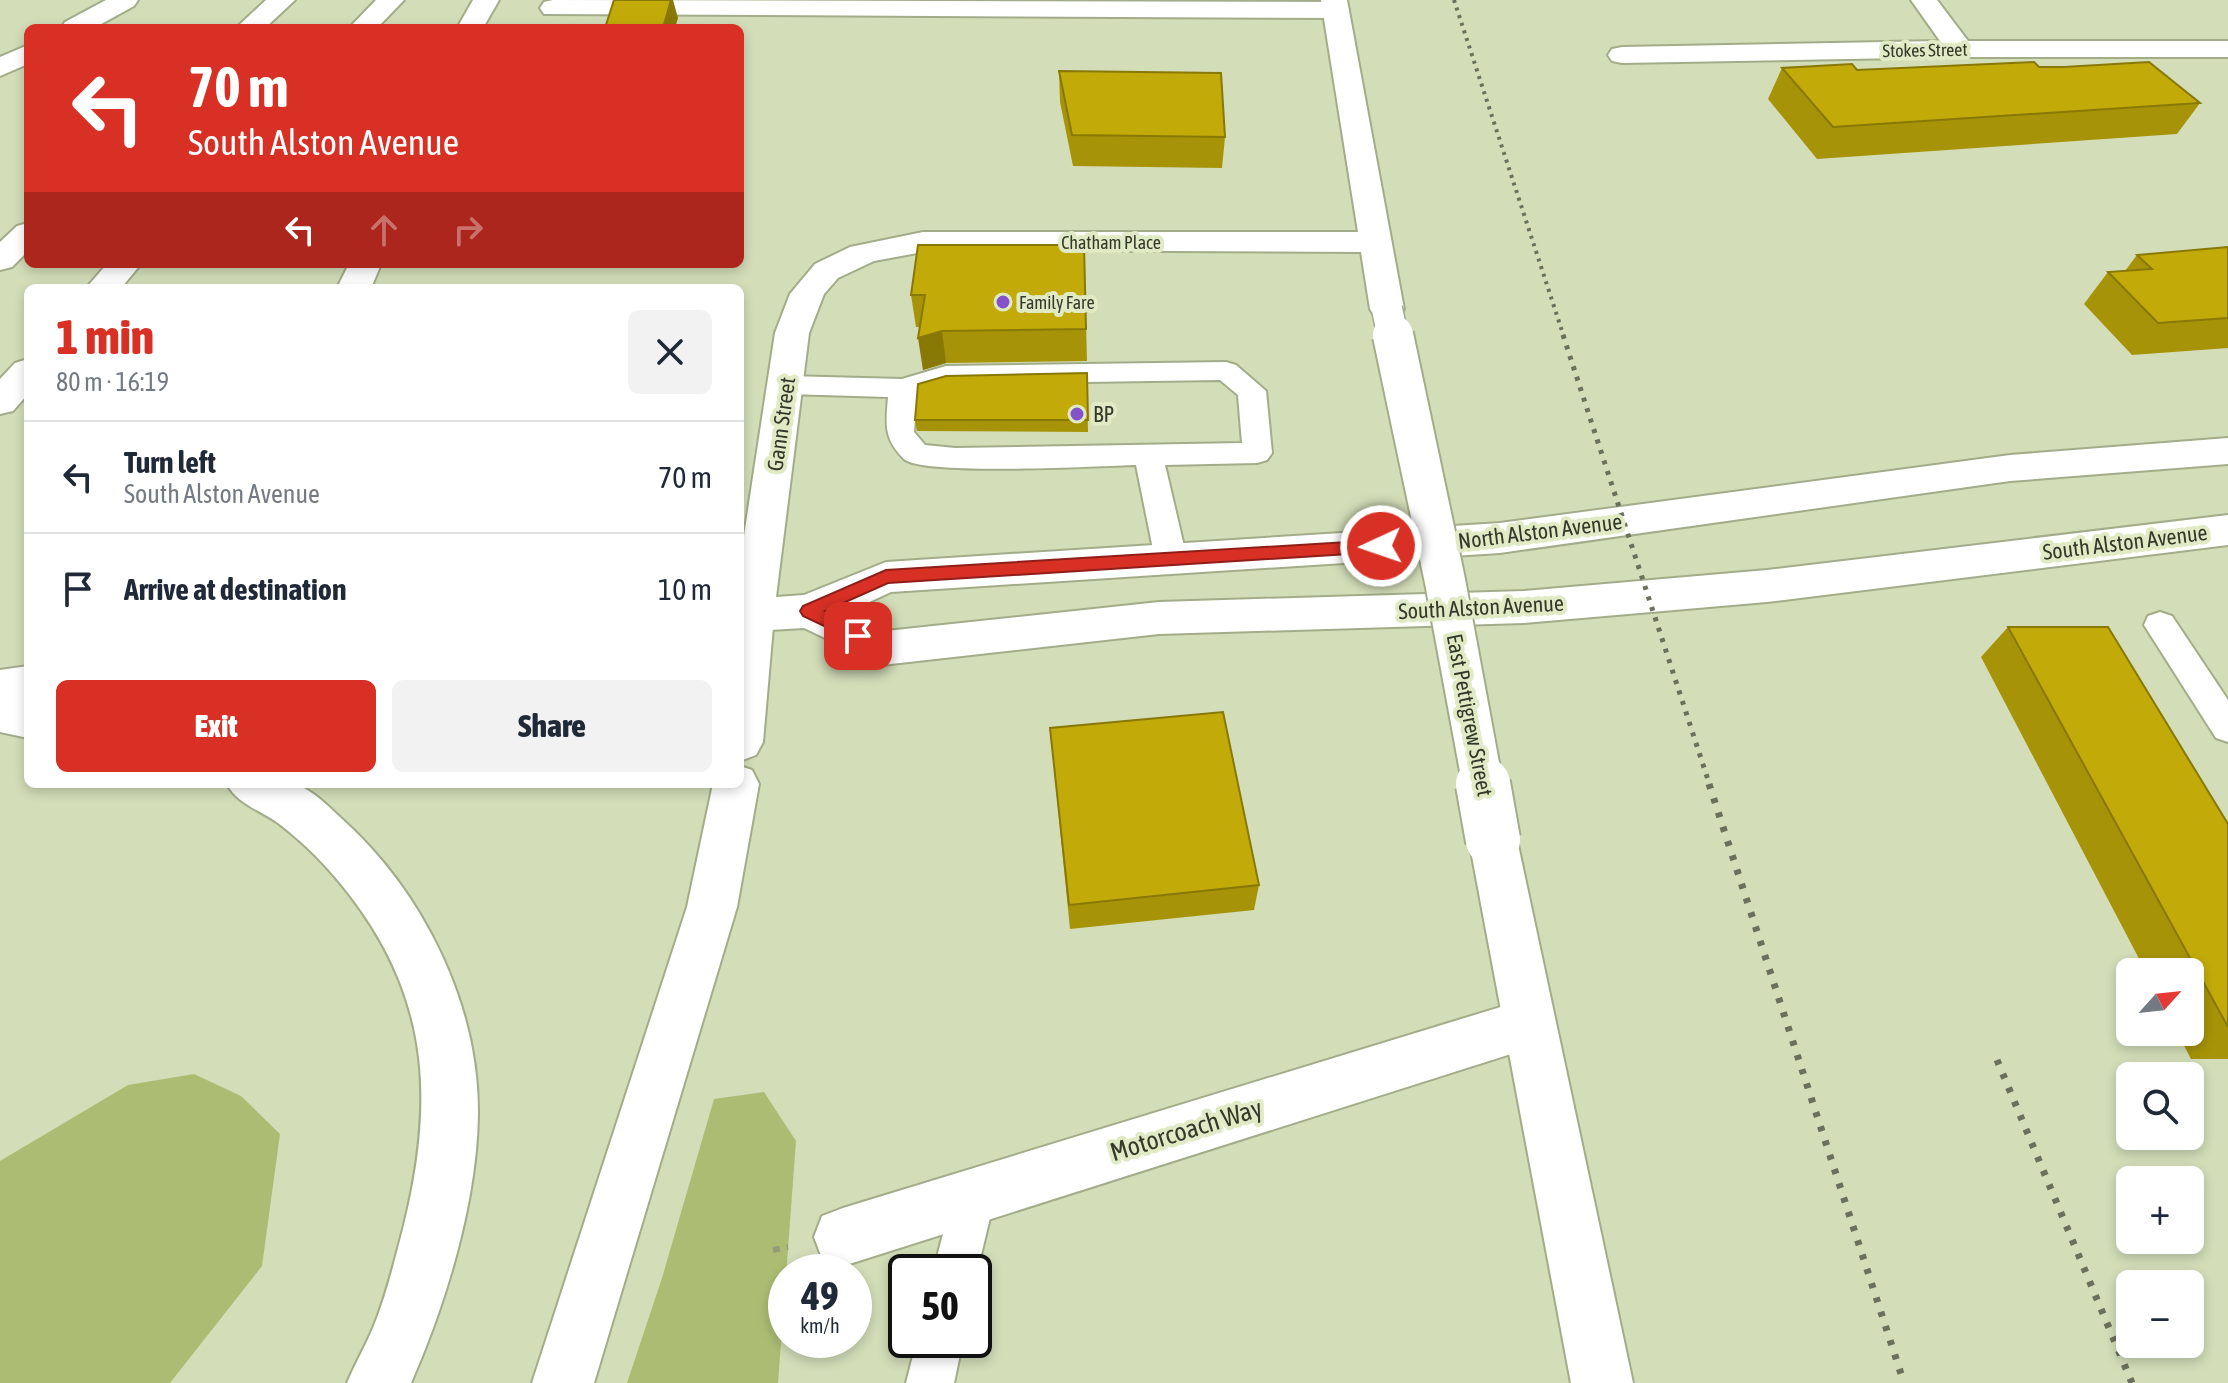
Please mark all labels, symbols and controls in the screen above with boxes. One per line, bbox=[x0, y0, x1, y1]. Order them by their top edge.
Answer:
street label: Stokes Street bbox=[1882, 39, 1968, 61]
text: 70 m bbox=[188, 55, 289, 119]
icon: left bbox=[56, 56, 160, 160]
text: South Alston Avenue bbox=[188, 121, 459, 163]
icon: left bbox=[278, 208, 322, 252]
icon: ahead bbox=[362, 208, 406, 252]
icon: right bbox=[446, 208, 490, 252]
street label: Chatham Place bbox=[1061, 232, 1161, 253]
place label: Family Fare bbox=[1019, 292, 1095, 313]
marker: Family Fare bbox=[994, 293, 1012, 311]
text: 1 min bbox=[56, 309, 154, 364]
button: close bbox=[628, 310, 712, 394]
text: 80 m · 16:19 bbox=[56, 367, 169, 397]
street label: Gann Street bbox=[762, 375, 800, 473]
place label: BP bbox=[1093, 401, 1114, 427]
marker: BP bbox=[1068, 405, 1086, 423]
text: Turn left bbox=[124, 445, 216, 479]
icon: left bbox=[56, 455, 100, 499]
text: 70 m bbox=[658, 460, 712, 494]
text: South Alston Avenue bbox=[124, 479, 320, 509]
position arrow bbox=[1339, 504, 1423, 588]
street label: North Alston Avenue bbox=[1457, 508, 1623, 554]
street label: South Alston Avenue bbox=[2041, 519, 2209, 565]
icon: arrive bbox=[56, 567, 100, 611]
text: Arrive at destination bbox=[124, 572, 346, 606]
text: 10 m bbox=[658, 572, 712, 606]
street label: South Alston Avenue bbox=[1398, 590, 1564, 624]
pin bbox=[824, 602, 892, 670]
icon: arrive bbox=[836, 614, 880, 658]
street label: East Pettigrew Street bbox=[1441, 631, 1499, 799]
button: Exit bbox=[56, 680, 376, 772]
button: Share bbox=[392, 680, 712, 772]
north arrow bbox=[2116, 958, 2204, 1046]
map controls bbox=[2116, 958, 2204, 1358]
button: search bbox=[2116, 1062, 2204, 1150]
street label: Motorcoach Way bbox=[1106, 1093, 1266, 1167]
button: + bbox=[2116, 1166, 2204, 1254]
speed limit sign: 50 bbox=[888, 1254, 992, 1358]
button: − bbox=[2116, 1270, 2204, 1358]
text: 49 bbox=[801, 1273, 839, 1318]
text: km/h bbox=[800, 1314, 840, 1337]

